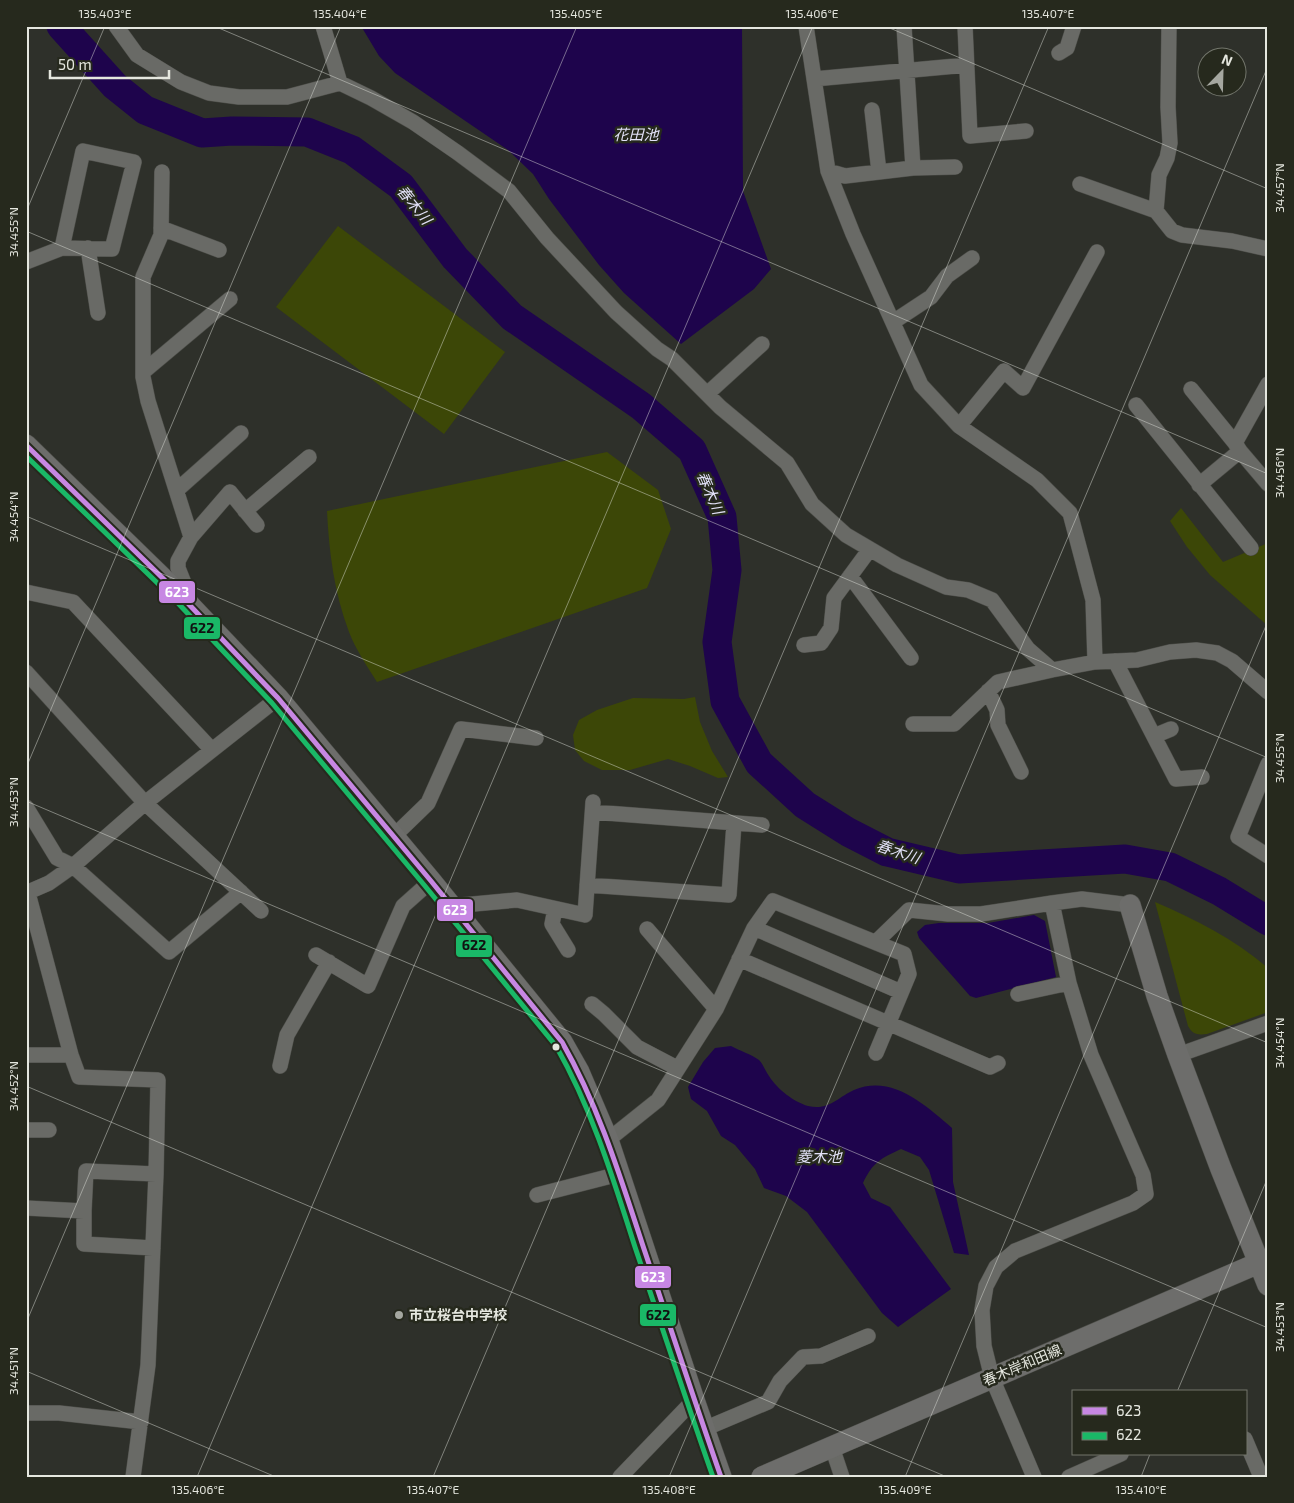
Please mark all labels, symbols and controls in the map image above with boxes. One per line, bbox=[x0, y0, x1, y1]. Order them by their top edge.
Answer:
text: 135.403°E bbox=[79, 6, 132, 20]
text: 135.404°E bbox=[313, 6, 367, 20]
text: 135.405°E bbox=[550, 6, 603, 20]
text: 135.406°E bbox=[785, 6, 839, 20]
text: 135.407°E bbox=[1022, 6, 1074, 20]
scale bar bbox=[50, 48, 169, 80]
north arrow bbox=[1196, 48, 1246, 98]
text: N bbox=[1219, 50, 1235, 69]
text: 50 m bbox=[58, 55, 92, 73]
water label: 花田池 bbox=[613, 125, 660, 143]
text: 34.457°N bbox=[1272, 163, 1286, 213]
water label: 春木川 bbox=[394, 181, 437, 229]
text: 34.455°N bbox=[6, 207, 20, 257]
text: 34.456°N bbox=[1272, 448, 1286, 498]
water label: 春木川 bbox=[694, 468, 729, 519]
text: 34.454°N bbox=[6, 492, 20, 542]
line badge: 623 bbox=[158, 580, 196, 604]
text: 623 bbox=[165, 583, 189, 600]
line badge: 622 bbox=[183, 616, 221, 640]
text: 622 bbox=[190, 619, 214, 636]
text: 34.455°N bbox=[1272, 733, 1286, 783]
text: 34.453°N bbox=[6, 777, 20, 827]
water label: 春木川 bbox=[874, 836, 924, 867]
line badge: 623 bbox=[436, 898, 474, 922]
text: 623 bbox=[443, 901, 467, 918]
line badge: 622 bbox=[455, 934, 493, 958]
text: 622 bbox=[462, 936, 486, 953]
text: 34.454°N bbox=[1272, 1018, 1286, 1068]
unlabelled marker bbox=[551, 1042, 561, 1052]
text: 34.452°N bbox=[6, 1061, 20, 1111]
water label: 菱木池 bbox=[796, 1147, 843, 1165]
line badge: 623 bbox=[634, 1265, 672, 1289]
text: 623 bbox=[641, 1268, 665, 1285]
text: 34.453°N bbox=[1272, 1302, 1286, 1352]
line badge: 622 bbox=[639, 1303, 677, 1327]
place label: 市立桜台中学校 bbox=[409, 1306, 507, 1323]
text: 622 bbox=[646, 1306, 670, 1323]
marker: 市立桜台中学校 bbox=[393, 1309, 405, 1321]
street label: 春木岸和田線 bbox=[980, 1340, 1064, 1389]
text: 34.451°N bbox=[6, 1347, 20, 1395]
legend bbox=[1072, 1390, 1246, 1456]
text: 623 bbox=[1116, 1401, 1141, 1419]
text: 622 bbox=[1116, 1425, 1141, 1443]
text: 135.406°E bbox=[171, 1482, 225, 1496]
text: 135.407°E bbox=[407, 1482, 459, 1496]
text: 135.408°E bbox=[642, 1482, 696, 1496]
text: 135.409°E bbox=[878, 1482, 932, 1496]
text: 135.410°E bbox=[1116, 1482, 1167, 1496]

